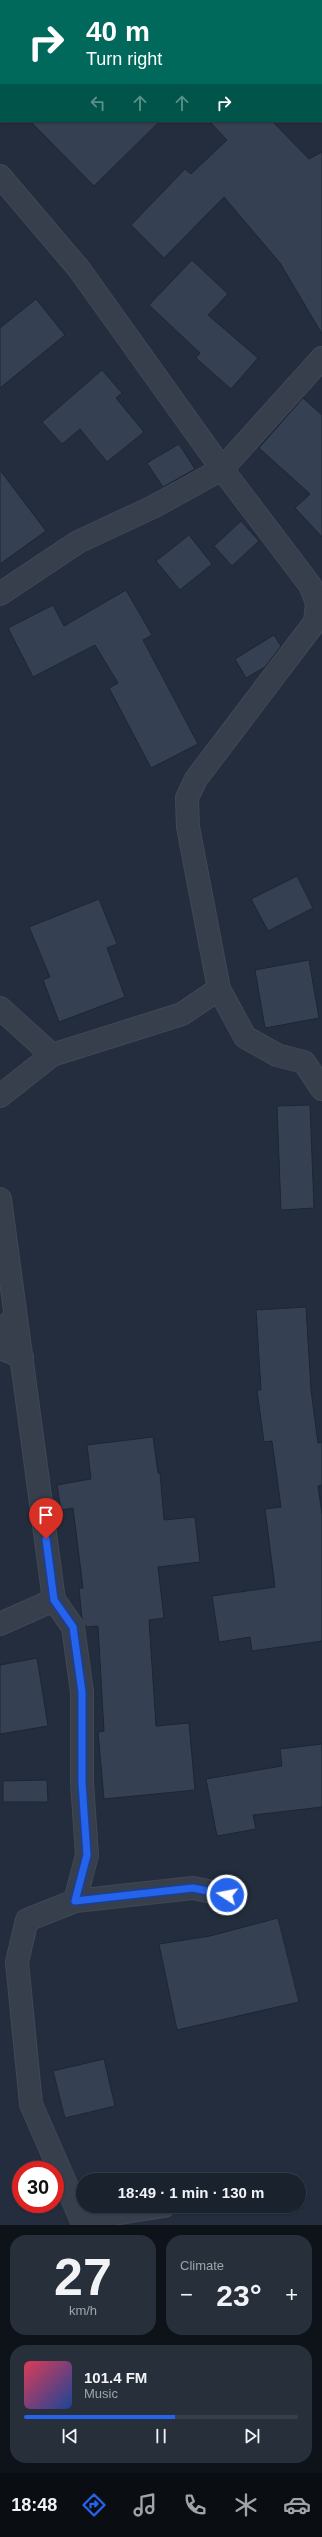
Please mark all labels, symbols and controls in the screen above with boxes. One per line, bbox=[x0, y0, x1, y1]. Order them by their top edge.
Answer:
icon: right bbox=[20, 16, 72, 68]
text: 40 m bbox=[86, 16, 150, 47]
text: Turn right bbox=[86, 49, 162, 69]
icon: left bbox=[87, 92, 109, 114]
icon: ahead bbox=[129, 92, 151, 114]
icon: ahead bbox=[171, 92, 193, 114]
icon: right bbox=[213, 92, 235, 114]
pin bbox=[29, 1498, 63, 1539]
icon: arrive bbox=[35, 1504, 57, 1526]
position arrow bbox=[206, 1874, 248, 1916]
speed limit sign: 30 bbox=[12, 2161, 64, 2213]
text: 18:49 · 1 min · 130 m bbox=[118, 2184, 264, 2201]
text: 27 bbox=[54, 2248, 112, 2306]
text: Climate bbox=[180, 2258, 224, 2273]
text: 23° bbox=[216, 2279, 262, 2312]
text: − bbox=[180, 2282, 193, 2307]
text: + bbox=[285, 2282, 298, 2307]
text: km/h bbox=[69, 2303, 97, 2318]
text: 101.4 FM bbox=[84, 2369, 147, 2386]
text: Music bbox=[84, 2386, 118, 2401]
icon: previous bbox=[59, 2425, 81, 2447]
icon: pause bbox=[150, 2425, 172, 2447]
icon: next bbox=[241, 2425, 263, 2447]
icon: directions bbox=[80, 2491, 108, 2519]
icon: music bbox=[131, 2491, 159, 2519]
icon: phone bbox=[181, 2491, 209, 2519]
icon: climate bbox=[232, 2491, 260, 2519]
icon: car bbox=[283, 2491, 311, 2519]
text: 18:48 bbox=[11, 2495, 57, 2515]

